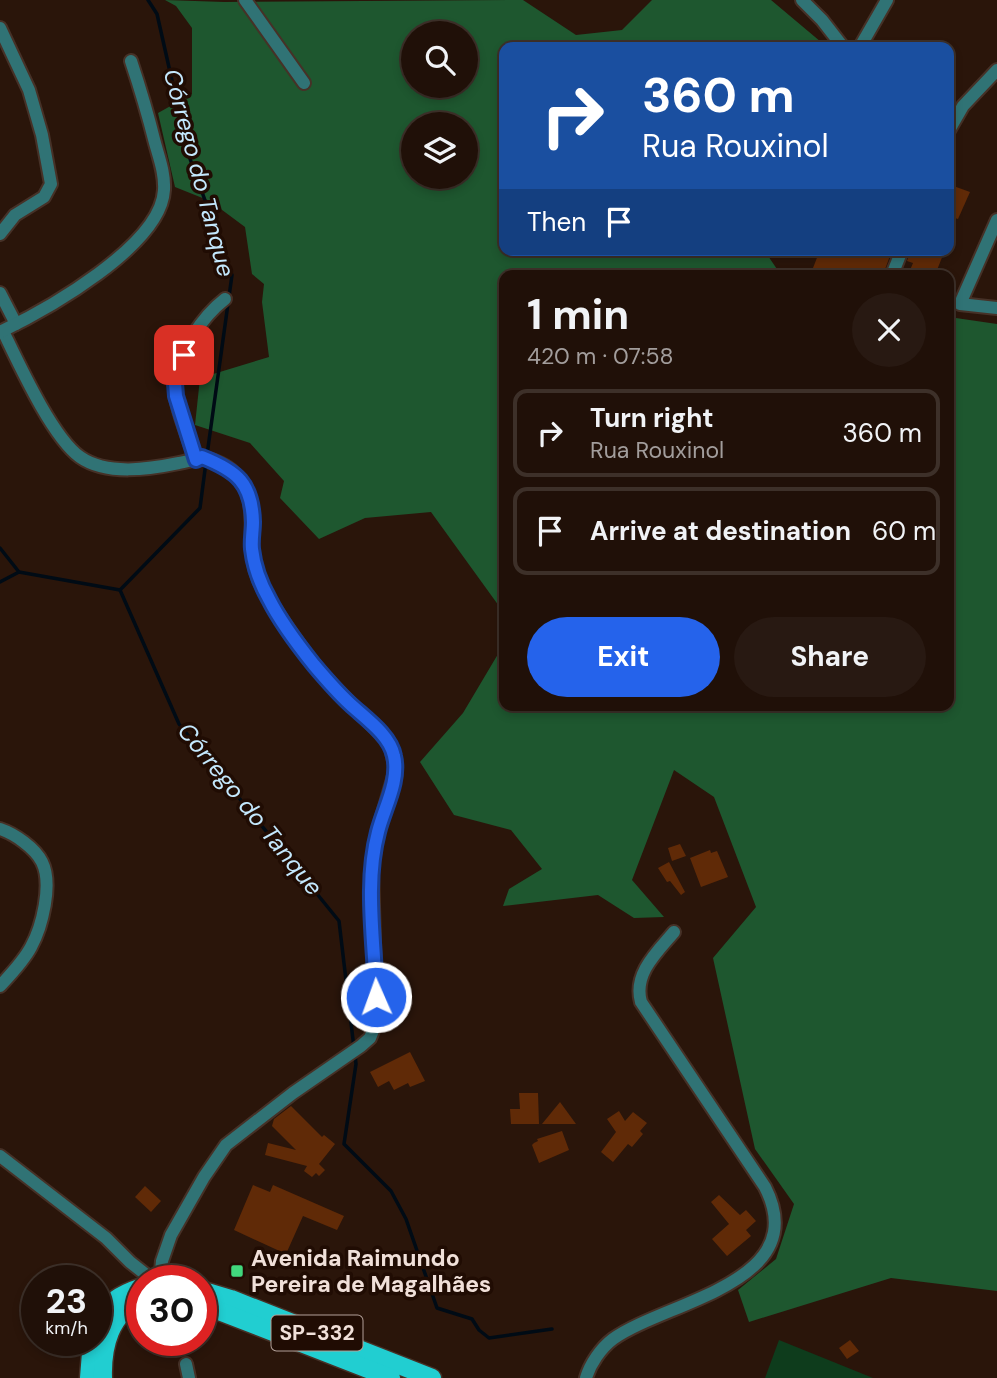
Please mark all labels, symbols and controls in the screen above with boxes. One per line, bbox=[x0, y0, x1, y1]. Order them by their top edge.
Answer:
map controls bbox=[401, 21, 478, 189]
button: search bbox=[401, 21, 478, 98]
text: 360 m bbox=[642, 63, 795, 127]
water label: Córrego do Tanque bbox=[157, 66, 242, 280]
icon: right bbox=[527, 70, 618, 161]
button: layers bbox=[401, 112, 478, 189]
text: Rua Rouxinol bbox=[642, 125, 829, 167]
icon: arrive bbox=[600, 203, 638, 241]
text: Then bbox=[527, 205, 586, 239]
text: 1 min bbox=[527, 287, 629, 342]
button: close bbox=[852, 293, 926, 367]
pin bbox=[154, 325, 214, 385]
icon: arrive bbox=[165, 336, 203, 374]
text: 420 m · 07:58 bbox=[527, 341, 673, 371]
text: Turn right bbox=[590, 401, 714, 435]
icon: right bbox=[531, 414, 569, 452]
text: 360 m bbox=[842, 416, 922, 450]
text: Rua Rouxinol bbox=[590, 435, 724, 465]
icon: arrive bbox=[531, 512, 569, 550]
text: Arrive at destination bbox=[590, 514, 851, 548]
text: 60 m bbox=[872, 514, 936, 548]
button: Exit bbox=[527, 617, 720, 697]
button: Share bbox=[734, 617, 926, 697]
water label: Córrego do Tanque bbox=[171, 716, 330, 902]
position arrow bbox=[339, 960, 413, 1034]
place label: Avenida Raimundo Pereira de Magalhães bbox=[251, 1243, 491, 1299]
marker: Avenida Raimundo Pereira de Magalhães bbox=[229, 1263, 245, 1279]
speed limit sign: 30 bbox=[126, 1265, 217, 1356]
text: 23 bbox=[46, 1278, 87, 1324]
text: km/h bbox=[45, 1316, 88, 1340]
road number: SP-332 bbox=[272, 1316, 362, 1350]

